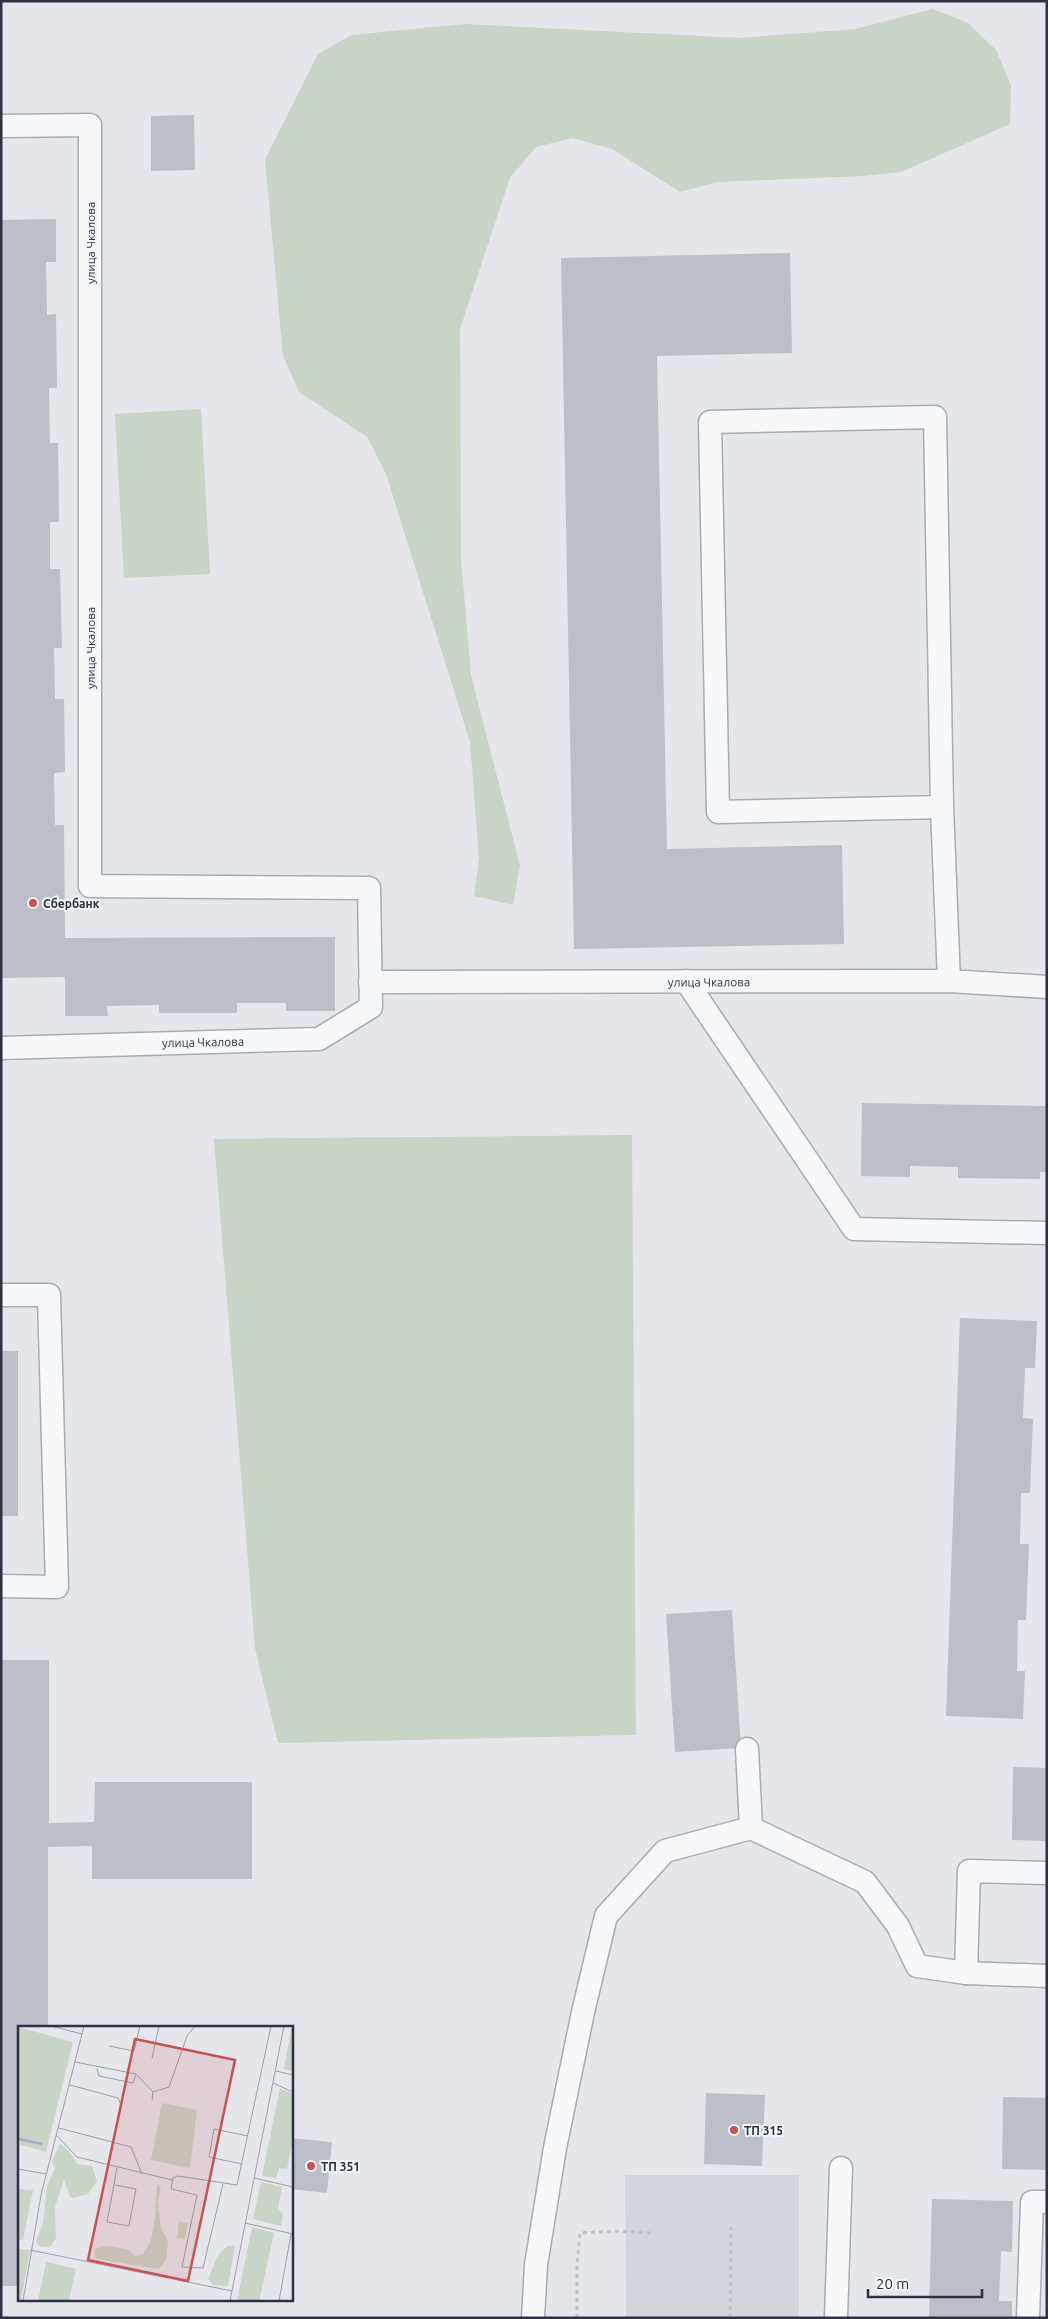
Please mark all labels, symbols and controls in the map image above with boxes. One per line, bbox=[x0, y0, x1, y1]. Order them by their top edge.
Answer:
street label: улица Чкалова bbox=[84, 202, 97, 284]
street label: улица Чкалова bbox=[84, 607, 97, 689]
marker: Сбербанк bbox=[27, 897, 39, 909]
place label: Сбербанк bbox=[43, 897, 100, 910]
street label: улица Чкалова bbox=[668, 975, 750, 988]
street label: улица Чкалова bbox=[162, 1035, 244, 1049]
inset map bbox=[18, 2026, 292, 2302]
marker: ТП 315 bbox=[728, 2124, 740, 2136]
place label: ТП 315 bbox=[744, 2124, 783, 2137]
marker: ТП 351 bbox=[305, 2160, 317, 2172]
place label: ТП 351 bbox=[321, 2160, 360, 2173]
scale bar bbox=[868, 2266, 982, 2298]
text: 20 m bbox=[876, 2275, 909, 2292]

